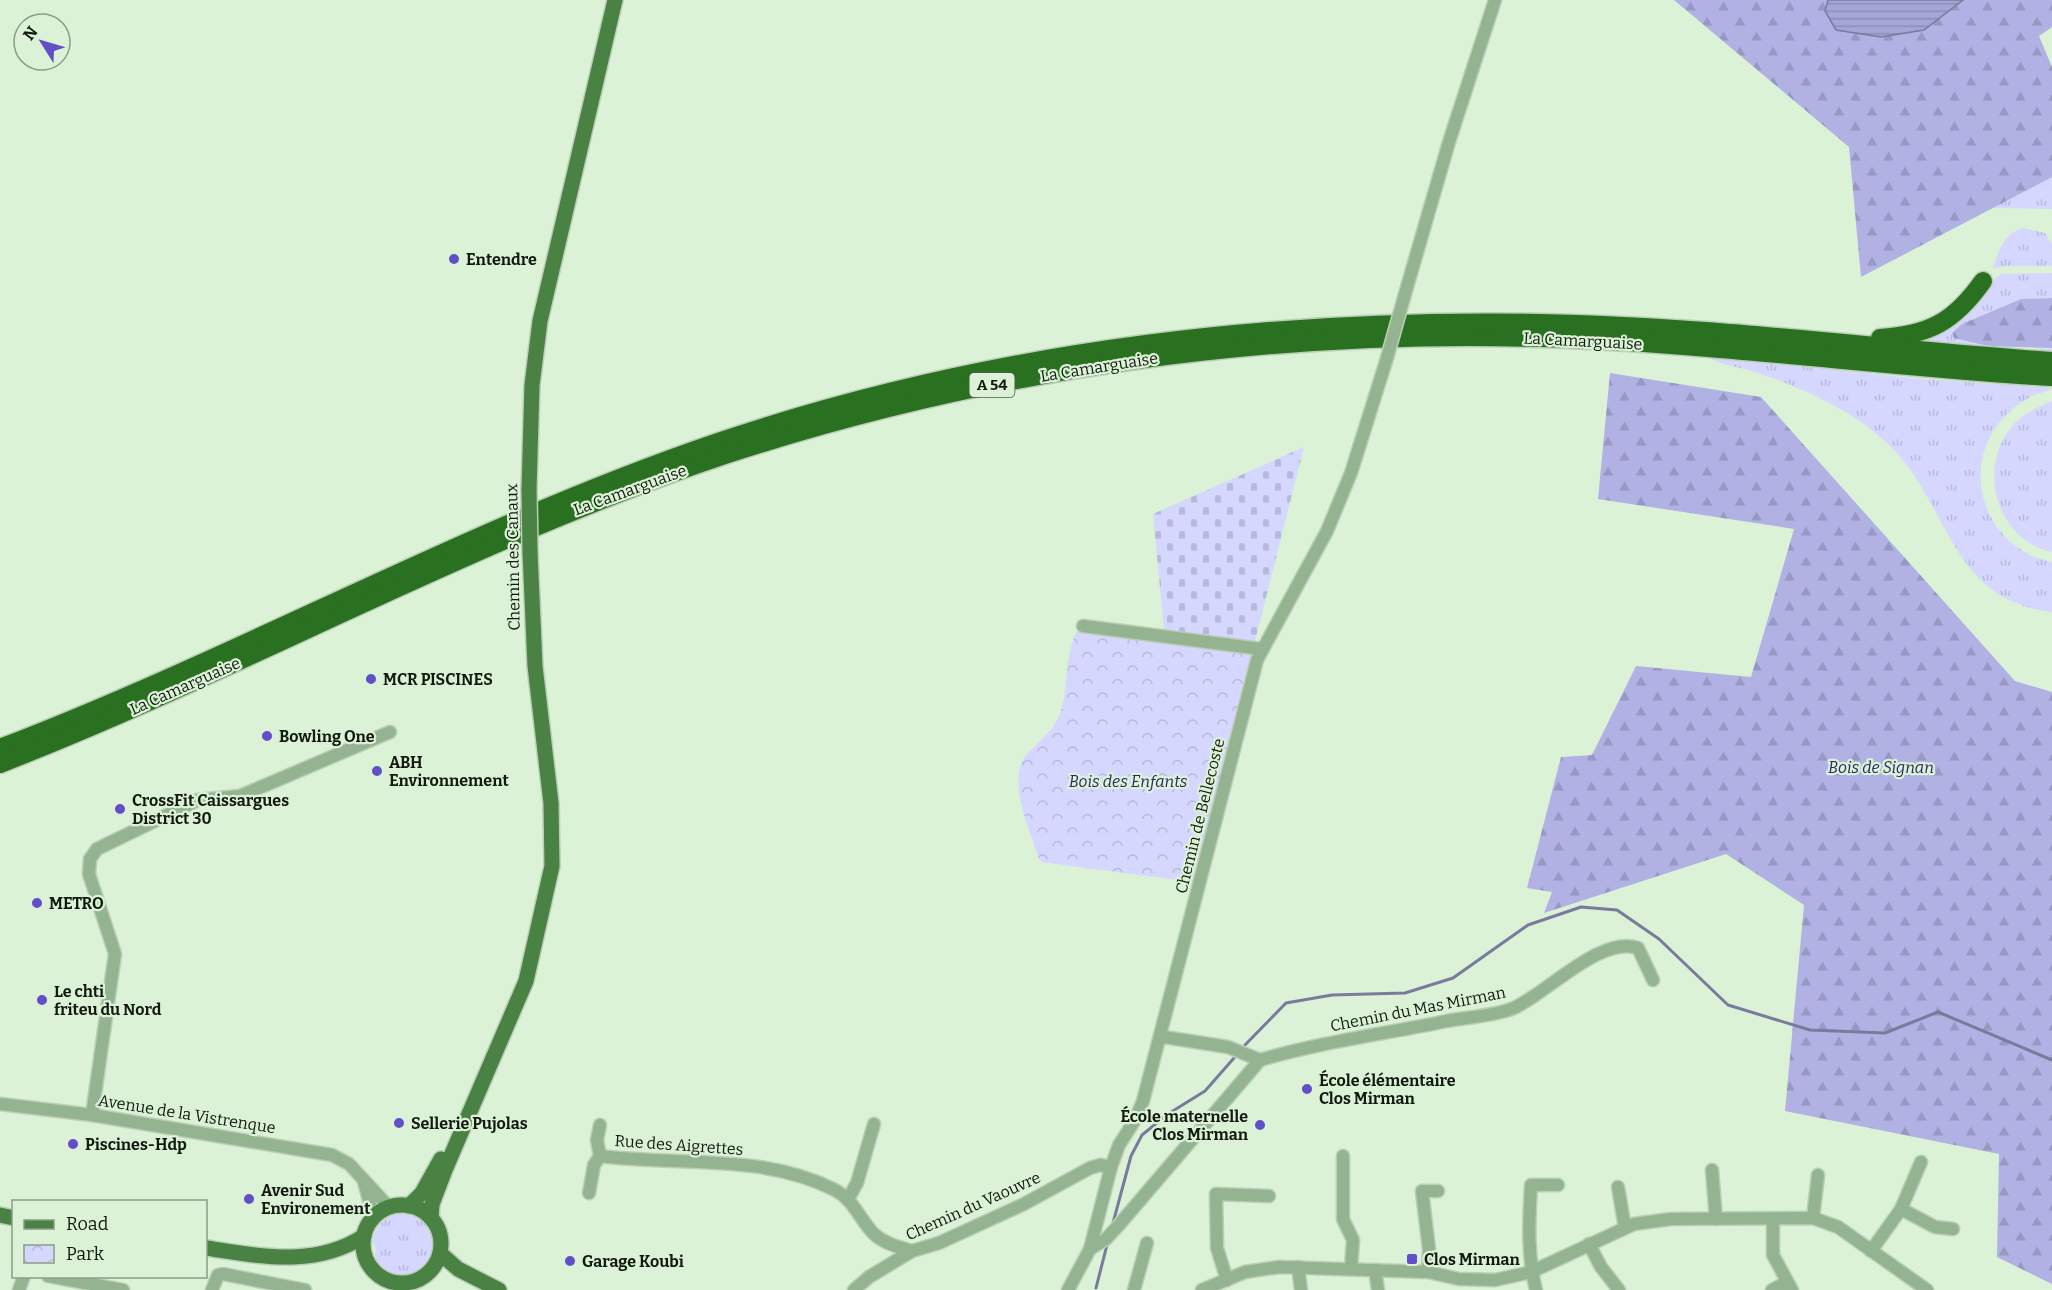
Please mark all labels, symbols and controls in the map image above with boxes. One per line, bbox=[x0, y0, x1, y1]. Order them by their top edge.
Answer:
north arrow bbox=[12, 12, 72, 72]
text: N bbox=[19, 23, 42, 44]
place label: Entendre bbox=[466, 250, 537, 269]
marker: Entendre bbox=[447, 252, 461, 266]
street label: La Camarguaise bbox=[1523, 328, 1643, 354]
street label: La Camarguaise bbox=[1039, 348, 1159, 386]
road number: A 54 bbox=[970, 373, 1014, 397]
street label: La Camarguaise bbox=[571, 461, 689, 519]
street label: Chemin des Canaux bbox=[502, 483, 524, 631]
street label: La Camarguaise bbox=[127, 653, 243, 719]
place label: MCR PISCINES bbox=[383, 670, 493, 689]
marker: MCR PISCINES bbox=[364, 672, 378, 686]
place label: Bowling One bbox=[279, 727, 375, 746]
marker: Bowling One bbox=[260, 729, 274, 743]
street label: Chemin de Bellecoste bbox=[1172, 736, 1228, 896]
place label: ABH Environnement bbox=[389, 753, 509, 790]
park label: Bois de Signan bbox=[1828, 758, 1934, 777]
marker: ABH Environnement bbox=[370, 764, 384, 778]
park label: Bois des Enfants bbox=[1069, 772, 1188, 791]
place label: CrossFit Caissargues District 30 bbox=[132, 791, 289, 828]
marker: CrossFit Caissargues District 30 bbox=[113, 802, 127, 816]
place label: METRO bbox=[49, 894, 104, 913]
marker: METRO bbox=[30, 896, 44, 910]
place label: Le chti friteu du Nord bbox=[54, 982, 162, 1019]
street label: Chemin du Mas Mirman bbox=[1329, 983, 1507, 1035]
marker: Le chti friteu du Nord bbox=[35, 993, 49, 1007]
place label: École élémentaire Clos Mirman bbox=[1319, 1069, 1456, 1108]
marker: École élémentaire Clos Mirman bbox=[1300, 1082, 1314, 1096]
street label: Avenue de la Vistrenque bbox=[97, 1091, 277, 1137]
place label: École maternelle Clos Mirman bbox=[1120, 1105, 1249, 1144]
place label: Sellerie Pujolas bbox=[411, 1114, 528, 1133]
marker: Sellerie Pujolas bbox=[392, 1116, 406, 1130]
marker: École maternelle Clos Mirman bbox=[1253, 1118, 1267, 1132]
street label: Rue des Aigrettes bbox=[614, 1131, 744, 1159]
place label: Piscines-Hdp bbox=[85, 1135, 187, 1154]
marker: Piscines-Hdp bbox=[66, 1137, 80, 1151]
street label: Chemin du Vaouvre bbox=[903, 1168, 1043, 1244]
place label: Avenir Sud Environement bbox=[261, 1181, 371, 1218]
marker: Avenir Sud Environement bbox=[242, 1192, 256, 1206]
legend bbox=[12, 1200, 207, 1278]
text: Road bbox=[66, 1213, 109, 1235]
text: Park bbox=[66, 1243, 105, 1265]
place label: Clos Mirman bbox=[1424, 1250, 1520, 1269]
place label: Garage Koubi bbox=[582, 1252, 684, 1271]
marker: Clos Mirman bbox=[1405, 1252, 1419, 1266]
marker: Garage Koubi bbox=[563, 1254, 577, 1268]

